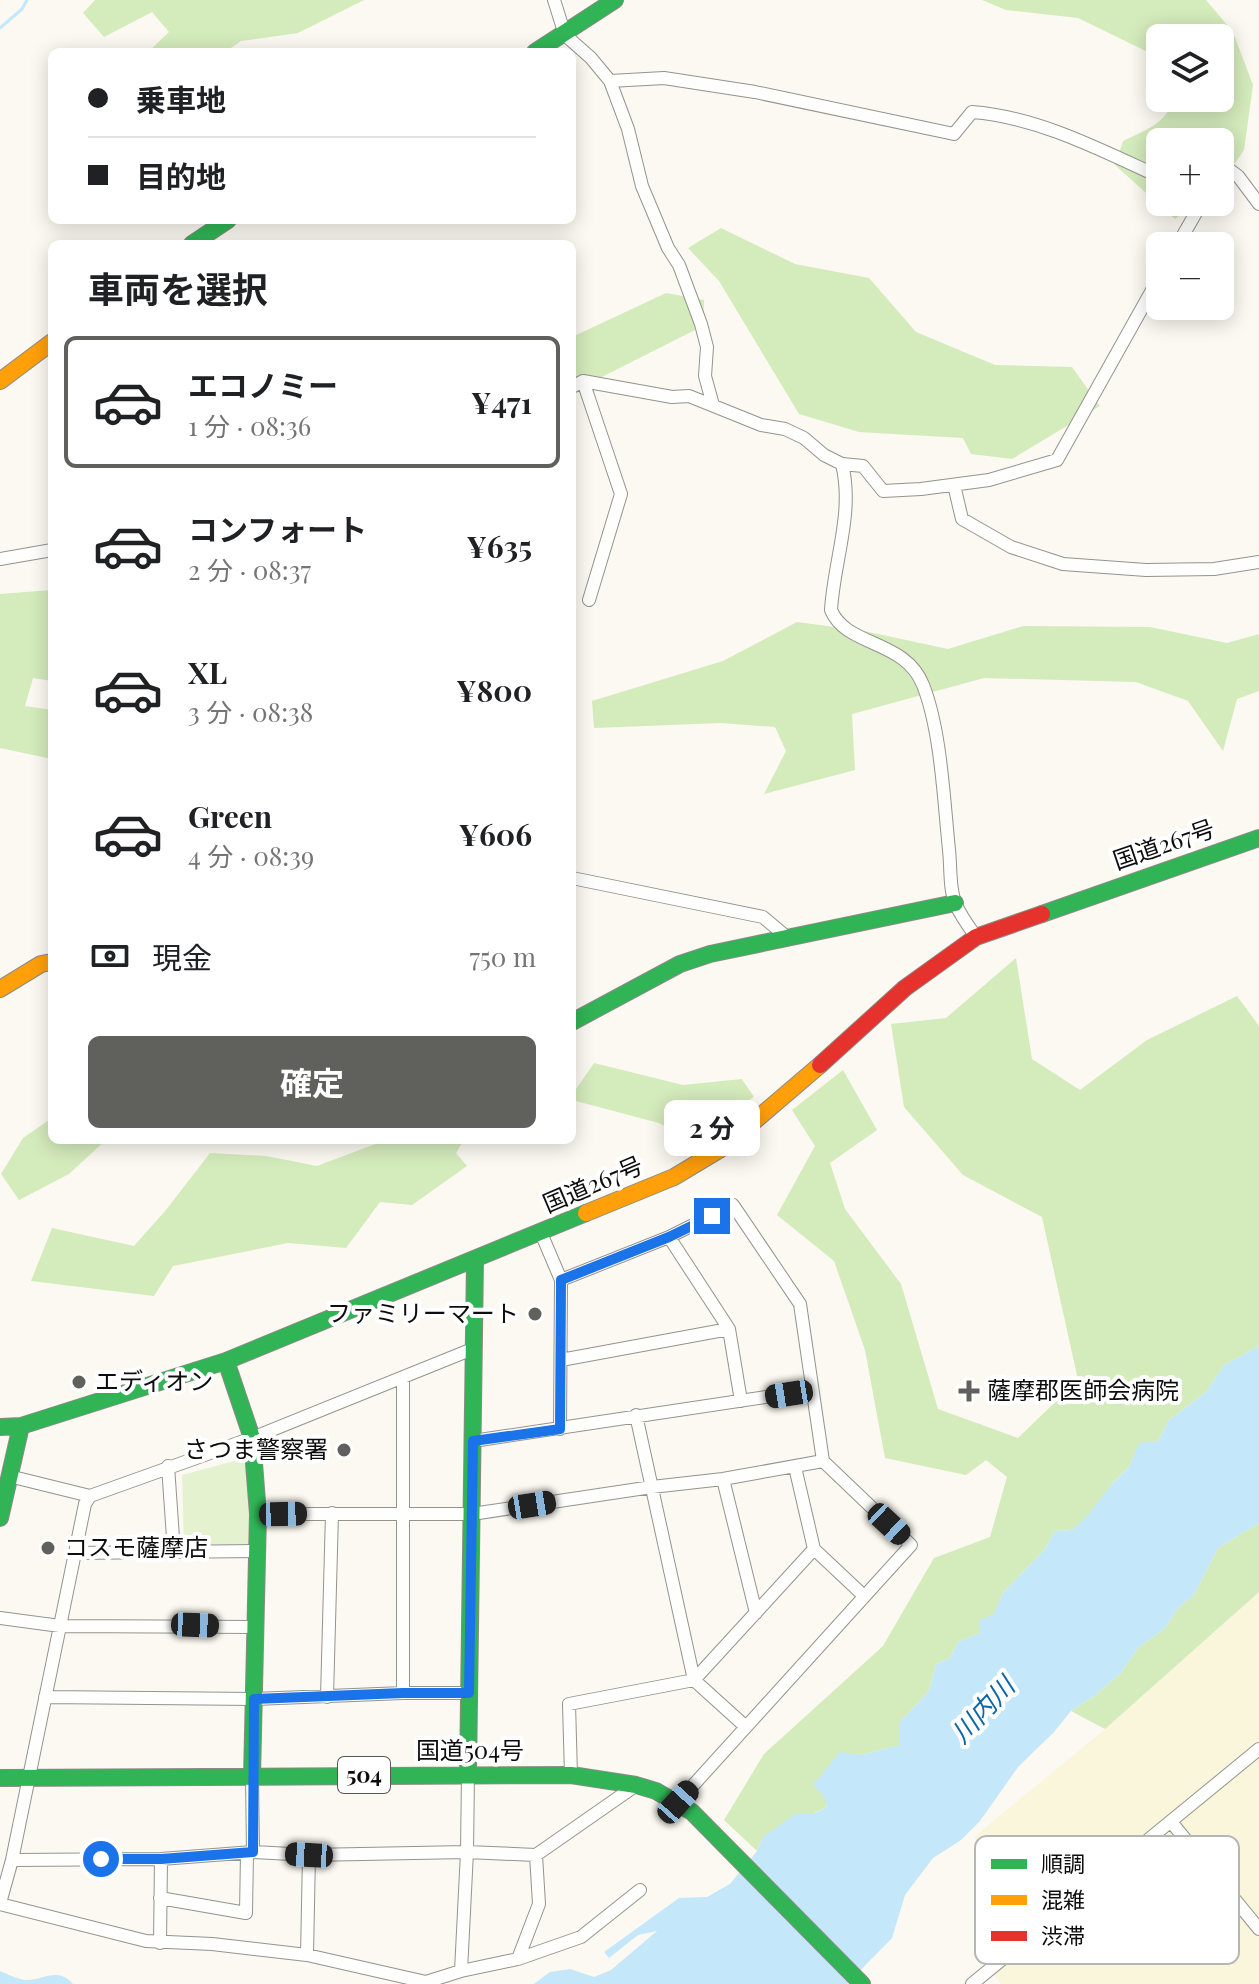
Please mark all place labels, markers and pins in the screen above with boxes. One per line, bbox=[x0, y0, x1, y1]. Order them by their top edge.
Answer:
place label: ファミリーマート bbox=[327, 1296, 519, 1328]
marker: ファミリーマート bbox=[526, 1305, 544, 1323]
place label: エディオン bbox=[95, 1364, 213, 1396]
marker: エディオン bbox=[70, 1373, 88, 1391]
place label: 薩摩郡医師会病院 bbox=[987, 1373, 1179, 1405]
marker: 薩摩郡医師会病院 bbox=[958, 1380, 980, 1402]
place label: さつま警察署 bbox=[184, 1432, 328, 1464]
marker: さつま警察署 bbox=[335, 1441, 353, 1459]
place label: コスモ薩摩店 bbox=[64, 1530, 208, 1562]
marker: コスモ薩摩店 bbox=[39, 1539, 57, 1557]

